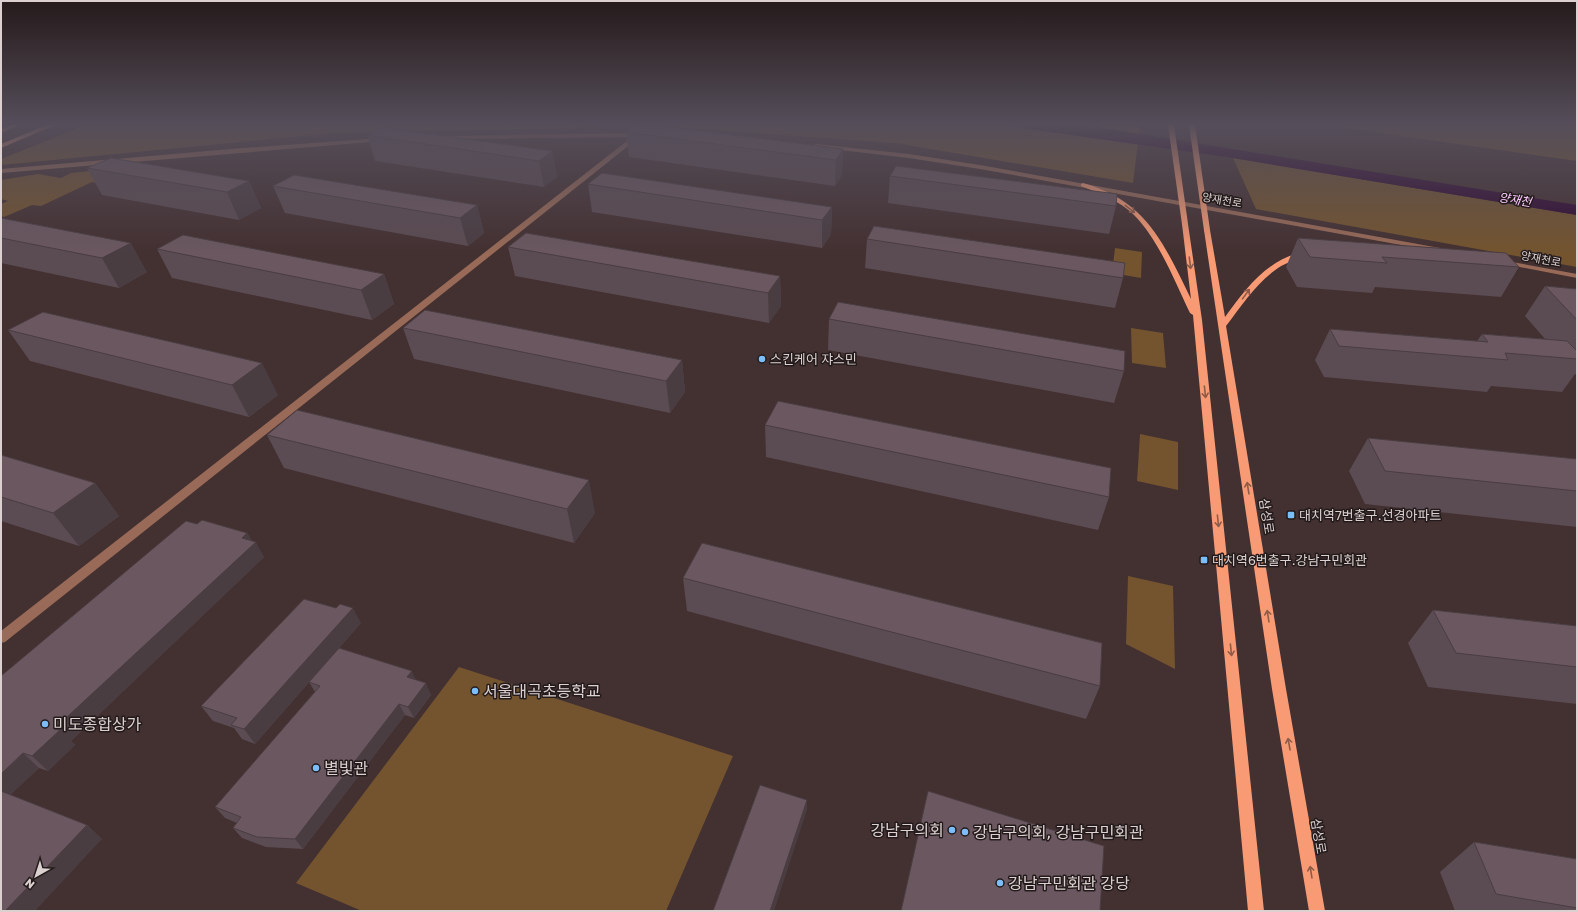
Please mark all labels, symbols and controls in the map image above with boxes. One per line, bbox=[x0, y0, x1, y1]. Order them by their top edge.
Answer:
street label: 양재천로 bbox=[1201, 190, 1243, 209]
water label: 양재천 bbox=[1498, 190, 1535, 210]
one-way arrow bbox=[1125, 204, 1136, 213]
street label: 양재천로 bbox=[1520, 248, 1562, 269]
one-way arrow bbox=[1186, 256, 1194, 269]
one-way arrow bbox=[1242, 289, 1250, 300]
place label: 스킨케어 쟈스민 bbox=[770, 351, 857, 367]
marker: 스킨케어 쟈스민 bbox=[757, 354, 767, 364]
one-way arrow bbox=[1201, 385, 1209, 398]
one-way arrow bbox=[1244, 482, 1252, 495]
street label: 삼성로 bbox=[1256, 497, 1278, 535]
place label: 대치역7번출구.선경아파트 bbox=[1299, 507, 1441, 523]
marker: 대치역7번출구.선경아파트 bbox=[1286, 510, 1296, 520]
one-way arrow bbox=[1214, 514, 1222, 527]
place label: 대치역6번출구.강남구민회관 bbox=[1212, 552, 1367, 568]
marker: 대치역6번출구.강남구민회관 bbox=[1199, 555, 1209, 565]
one-way arrow bbox=[1264, 610, 1272, 623]
one-way arrow bbox=[1228, 643, 1235, 656]
place label: 서울대곡초등학교 bbox=[483, 681, 601, 701]
marker: 서울대곡초등학교 bbox=[470, 686, 480, 696]
place label: 미도종합상가 bbox=[53, 714, 142, 734]
marker: 미도종합상가 bbox=[40, 719, 50, 729]
one-way arrow bbox=[1285, 738, 1293, 751]
place label: 별빛관 bbox=[324, 758, 368, 778]
marker: 별빛관 bbox=[311, 763, 321, 773]
street label: 삼성로 bbox=[1308, 817, 1330, 855]
place label: 강남구의회 bbox=[870, 820, 944, 840]
place label: 강남구의회, 강남구민회관 bbox=[973, 822, 1144, 842]
marker: 강남구의회 bbox=[947, 825, 957, 835]
marker: 강남구의회, 강남구민회관 bbox=[960, 827, 970, 837]
north arrow bbox=[16, 856, 56, 896]
one-way arrow bbox=[1307, 866, 1315, 879]
place label: 강남구민회관 강당 bbox=[1008, 873, 1130, 893]
text: N bbox=[22, 876, 37, 892]
marker: 강남구민회관 강당 bbox=[995, 878, 1005, 888]

